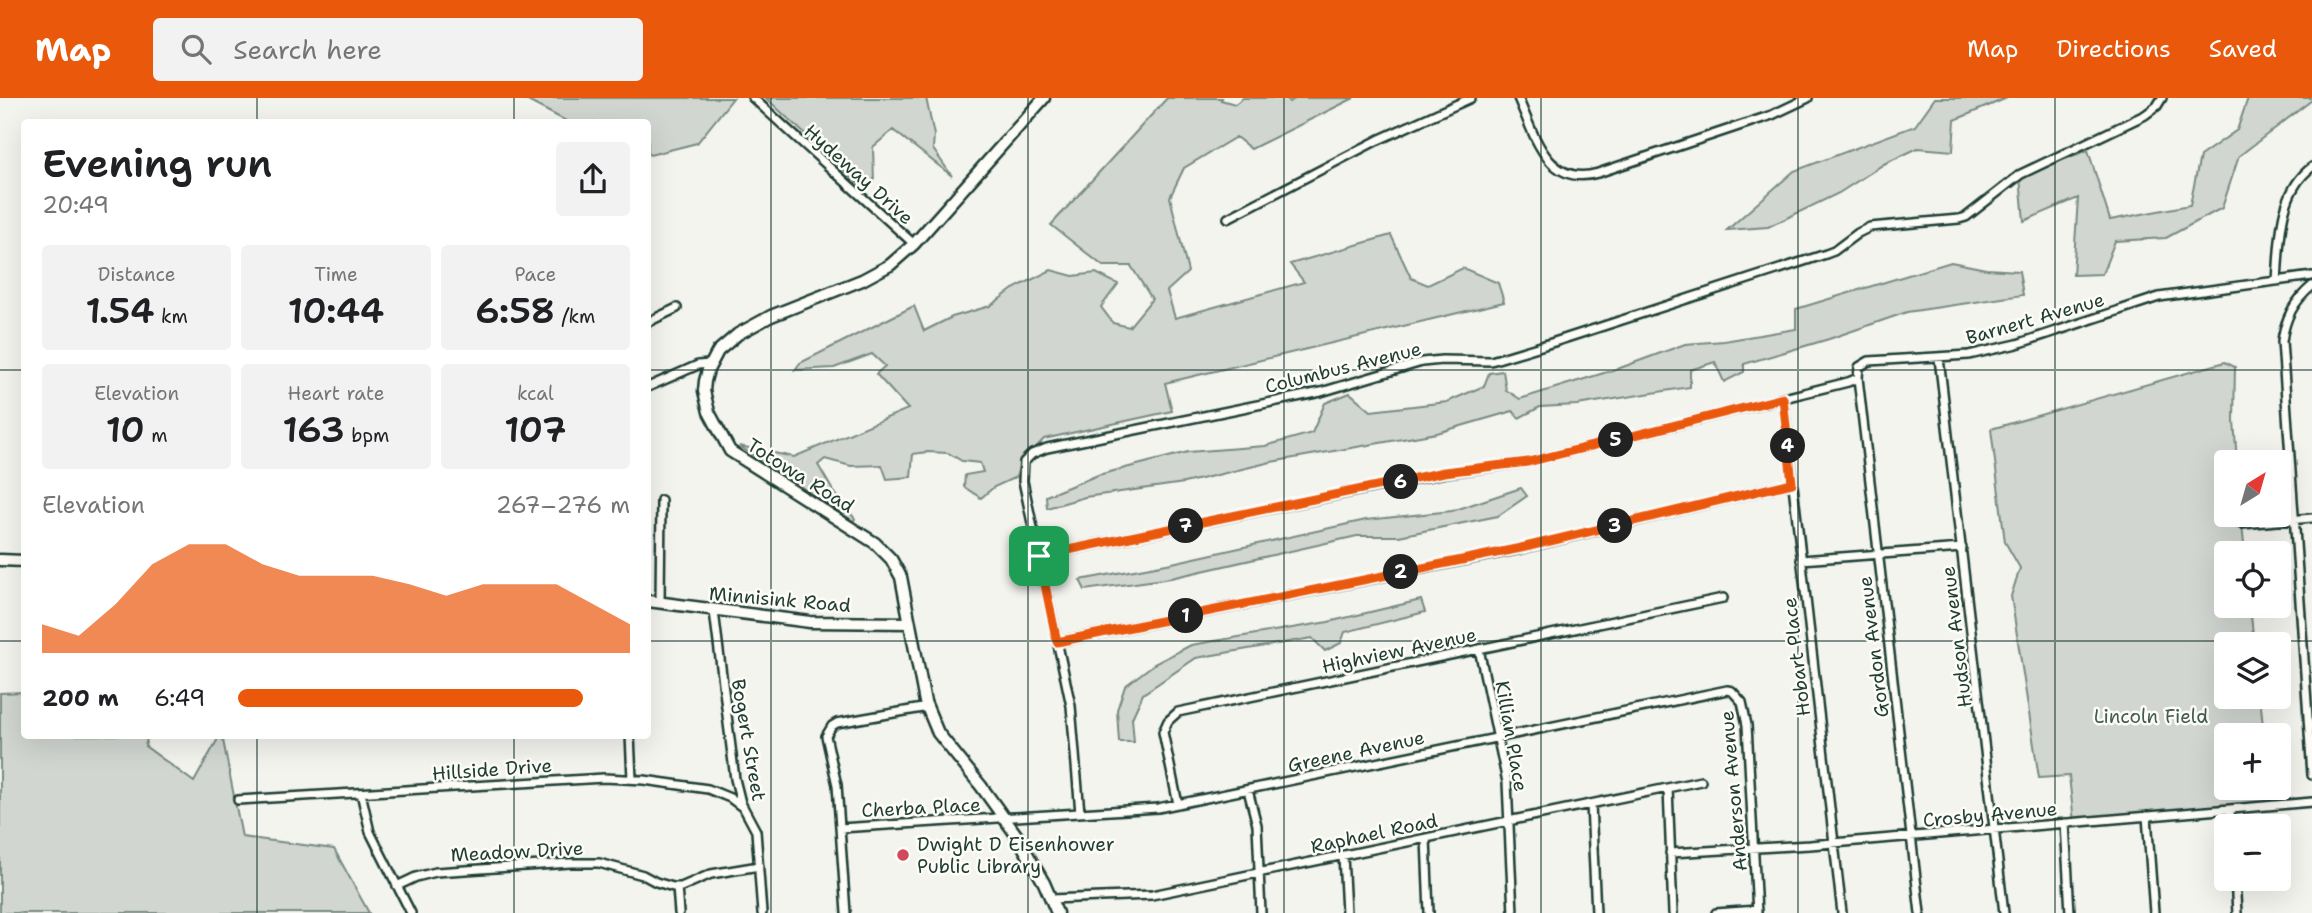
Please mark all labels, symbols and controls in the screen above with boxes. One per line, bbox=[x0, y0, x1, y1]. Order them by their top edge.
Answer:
search box bbox=[153, 18, 643, 81]
text: Map bbox=[35, 27, 111, 72]
icon: search bbox=[177, 30, 215, 68]
text: Search here bbox=[233, 32, 382, 67]
text: Map bbox=[1967, 33, 2018, 65]
text: Directions bbox=[2056, 33, 2171, 65]
text: Saved bbox=[2209, 33, 2277, 65]
street label: Hydeway Drive bbox=[799, 119, 919, 230]
text: Evening run bbox=[42, 138, 272, 189]
button: share bbox=[556, 142, 630, 216]
text: 20:49 bbox=[42, 190, 109, 220]
text: Distance bbox=[98, 262, 176, 287]
text: Time bbox=[314, 262, 358, 287]
text: Pace bbox=[514, 262, 556, 287]
text: 1.54 bbox=[86, 287, 154, 334]
text: 10:44 bbox=[288, 287, 384, 334]
text: 6:58 bbox=[475, 287, 555, 334]
street label: Barnert Avenue bbox=[1963, 287, 2107, 350]
text: km bbox=[154, 304, 188, 329]
text: /km bbox=[555, 304, 596, 329]
street label: Columbus Avenue bbox=[1262, 336, 1424, 399]
text: Elevation bbox=[94, 381, 179, 406]
text: Heart rate bbox=[288, 381, 384, 406]
text: kcal bbox=[517, 381, 554, 406]
text: 10 bbox=[106, 406, 145, 453]
text: 163 bbox=[283, 406, 345, 453]
text: 107 bbox=[504, 406, 566, 453]
pin: 5 bbox=[1598, 422, 1634, 458]
text: m bbox=[145, 423, 168, 448]
text: bpm bbox=[345, 423, 389, 448]
text: 5 bbox=[1610, 427, 1621, 452]
pin: 4 bbox=[1770, 428, 1806, 464]
street label: Totowa Road bbox=[742, 432, 859, 518]
text: 4 bbox=[1781, 433, 1794, 458]
north arrow bbox=[2214, 450, 2291, 527]
map controls bbox=[2214, 450, 2291, 891]
pin: 6 bbox=[1384, 464, 1418, 500]
text: 6 bbox=[1394, 469, 1407, 494]
text: Elevation bbox=[42, 490, 145, 520]
text: 267–276 m bbox=[496, 490, 630, 520]
pin: 7 bbox=[1168, 508, 1204, 544]
pin: 3 bbox=[1598, 508, 1632, 544]
text: 7 bbox=[1179, 513, 1192, 538]
text: 3 bbox=[1608, 513, 1621, 538]
pin bbox=[1009, 526, 1069, 586]
icon: arrive bbox=[1020, 537, 1058, 575]
button: locate bbox=[2214, 541, 2291, 618]
pin: 2 bbox=[1384, 554, 1418, 589]
text: 2 bbox=[1394, 559, 1407, 584]
street label: Hudson Avenue bbox=[1935, 565, 1978, 709]
street label: Gordon Avenue bbox=[1852, 575, 1895, 719]
street label: Minnisink Road bbox=[708, 581, 852, 618]
street label: Hobart Place bbox=[1777, 596, 1816, 718]
pin: 1 bbox=[1168, 598, 1204, 634]
text: 1 bbox=[1181, 603, 1190, 628]
street label: Highview Avenue bbox=[1319, 622, 1479, 679]
button: layers bbox=[2214, 632, 2291, 709]
street label: Bogert Street bbox=[725, 677, 772, 803]
street label: Killian Place bbox=[1489, 679, 1534, 793]
text: 200 m bbox=[42, 683, 119, 713]
text: 6:49 bbox=[154, 683, 205, 713]
park label: Lincoln Field bbox=[2094, 704, 2208, 729]
street label: Anderson Avenue bbox=[1714, 709, 1753, 872]
button: + bbox=[2214, 723, 2291, 800]
street label: Greene Avenue bbox=[1285, 725, 1427, 778]
street label: Hillside Drive bbox=[431, 753, 553, 786]
street label: Cherba Place bbox=[861, 792, 981, 823]
street label: Crosby Avenue bbox=[1922, 796, 2058, 833]
street label: Raphael Road bbox=[1308, 808, 1440, 859]
button: − bbox=[2214, 814, 2291, 891]
place label: Dwight D Eisenhower Public Library bbox=[917, 832, 1115, 879]
street label: Meadow Drive bbox=[450, 836, 584, 867]
marker: Dwight D Eisenhower Public Library bbox=[895, 847, 911, 863]

